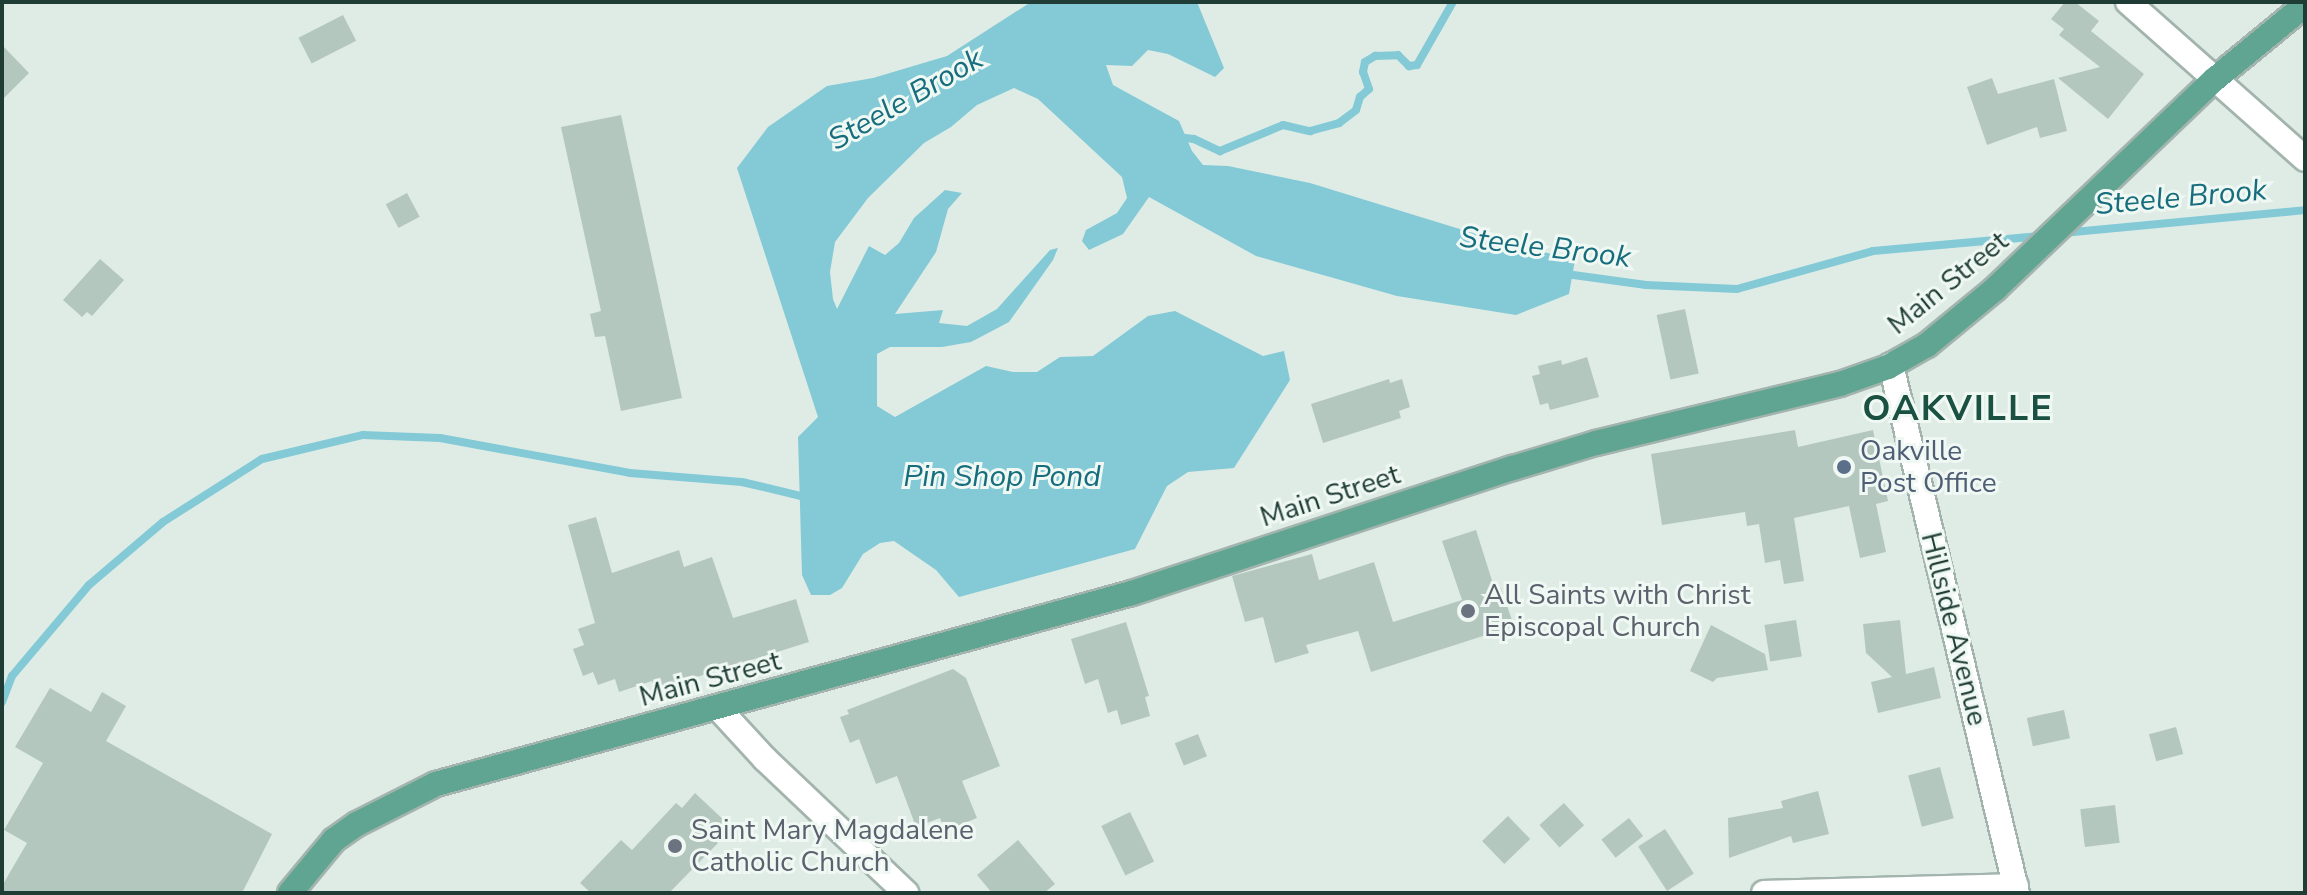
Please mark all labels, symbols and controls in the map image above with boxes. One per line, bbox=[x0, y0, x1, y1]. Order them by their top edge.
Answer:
water label: Steele Brook bbox=[822, 41, 990, 159]
water label: Steele Brook bbox=[2094, 173, 2268, 223]
water label: Steele Brook bbox=[1457, 220, 1633, 276]
street label: Main Street bbox=[1881, 224, 2015, 342]
district label: OAKVILLE bbox=[1862, 387, 2054, 431]
place label: Oakville Post Office bbox=[1860, 434, 1997, 500]
street label: Main Street bbox=[1256, 458, 1404, 534]
marker: Oakville Post Office bbox=[1835, 458, 1853, 476]
water label: Pin Shop Pond bbox=[903, 459, 1101, 495]
street label: Hillside Avenue bbox=[1914, 529, 1994, 729]
place label: All Saints with Christ Episcopal Church bbox=[1484, 578, 1750, 644]
marker: All Saints with Christ Episcopal Church bbox=[1459, 602, 1477, 620]
street label: Main Street bbox=[636, 644, 784, 714]
place label: Saint Mary Magdalene Catholic Church bbox=[691, 813, 974, 879]
marker: Saint Mary Magdalene Catholic Church bbox=[666, 837, 684, 855]

